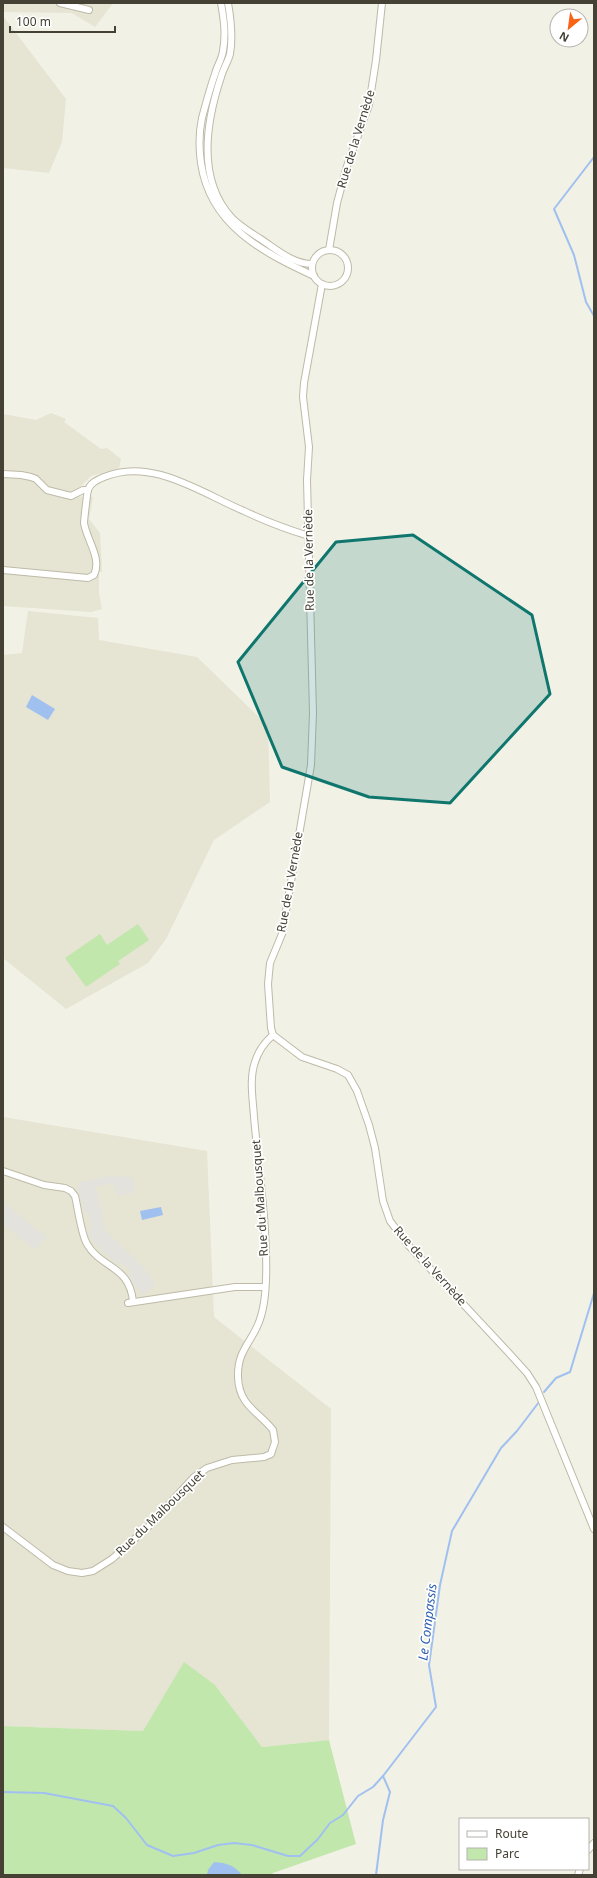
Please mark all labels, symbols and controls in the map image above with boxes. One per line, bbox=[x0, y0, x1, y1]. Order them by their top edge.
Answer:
scale bar bbox=[10, 8, 115, 34]
north arrow bbox=[549, 8, 589, 48]
text: 100 m bbox=[16, 13, 51, 30]
text: N bbox=[556, 28, 571, 46]
street label: Rue de la Vernède bbox=[332, 87, 379, 190]
street label: Rue de la Vernède bbox=[299, 509, 318, 611]
street label: Rue de la Vernède bbox=[272, 830, 307, 934]
street label: Rue du Malbousquet bbox=[247, 1138, 272, 1257]
street label: Rue de la Vernède bbox=[390, 1222, 471, 1309]
street label: Rue du Malbousquet bbox=[112, 1465, 208, 1559]
water label: Le Compassis bbox=[413, 1582, 441, 1662]
legend bbox=[459, 1818, 589, 1870]
text: Route bbox=[495, 1825, 528, 1842]
text: Parc bbox=[495, 1845, 520, 1862]

